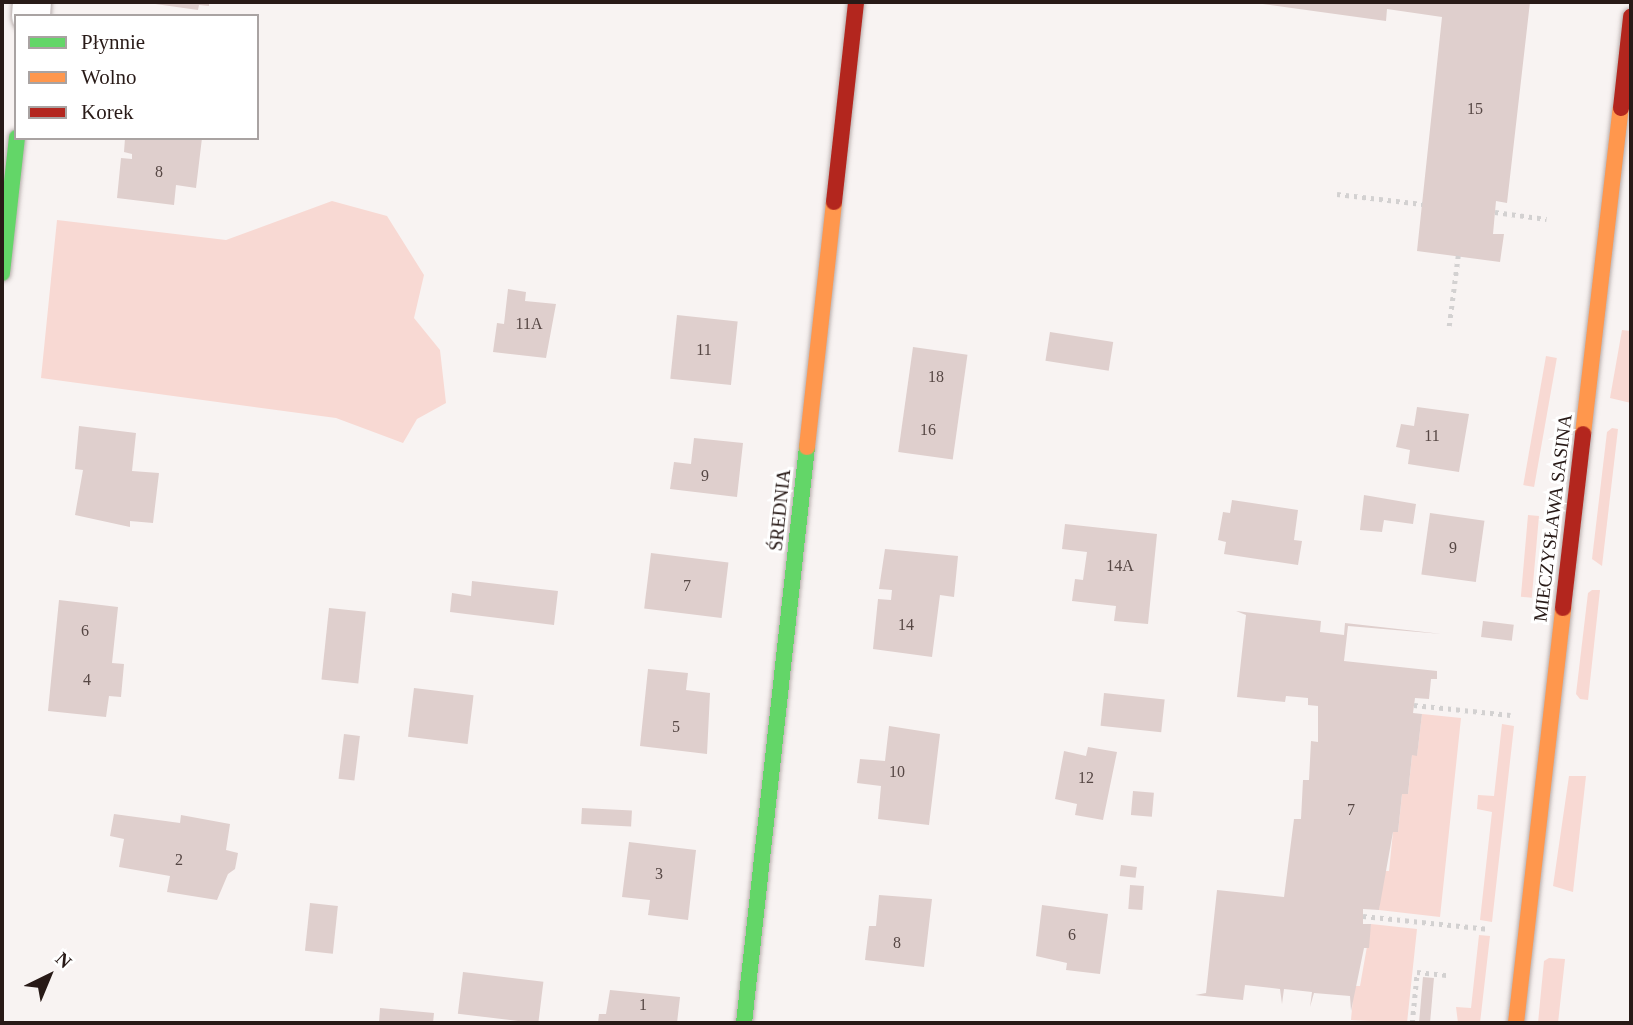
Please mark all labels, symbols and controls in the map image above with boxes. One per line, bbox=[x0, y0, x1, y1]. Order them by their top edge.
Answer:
legend bbox=[14, 14, 259, 140]
text: Płynnie bbox=[81, 30, 145, 54]
text: Wolno bbox=[81, 65, 136, 89]
house number: 15 bbox=[1467, 99, 1483, 119]
text: Korek bbox=[81, 100, 133, 124]
house number: 8 bbox=[155, 162, 163, 182]
house number: 11A bbox=[516, 314, 542, 334]
house number: 11 bbox=[696, 340, 712, 360]
house number: 18 bbox=[928, 367, 944, 387]
street label: MIECZYSŁAWA SASINA bbox=[1529, 412, 1577, 624]
house number: 16 bbox=[920, 420, 936, 440]
house number: 11 bbox=[1424, 426, 1440, 446]
house number: 9 bbox=[701, 466, 709, 486]
street label: ŚREDNIA bbox=[764, 468, 796, 552]
house number: 9 bbox=[1449, 538, 1457, 558]
house number: 14A bbox=[1106, 556, 1134, 576]
house number: 7 bbox=[683, 576, 691, 596]
house number: 14 bbox=[898, 615, 914, 635]
house number: 6 bbox=[81, 621, 89, 641]
house number: 4 bbox=[83, 670, 91, 690]
house number: 5 bbox=[672, 717, 680, 737]
house number: 10 bbox=[889, 762, 905, 782]
house number: 12 bbox=[1078, 768, 1094, 788]
house number: 7 bbox=[1347, 800, 1355, 820]
house number: 2 bbox=[175, 850, 183, 870]
house number: 3 bbox=[655, 864, 663, 884]
house number: 6 bbox=[1068, 925, 1076, 945]
house number: 8 bbox=[893, 933, 901, 953]
north arrow bbox=[14, 941, 84, 1011]
text: N bbox=[51, 948, 76, 973]
house number: 1 bbox=[639, 995, 647, 1015]

